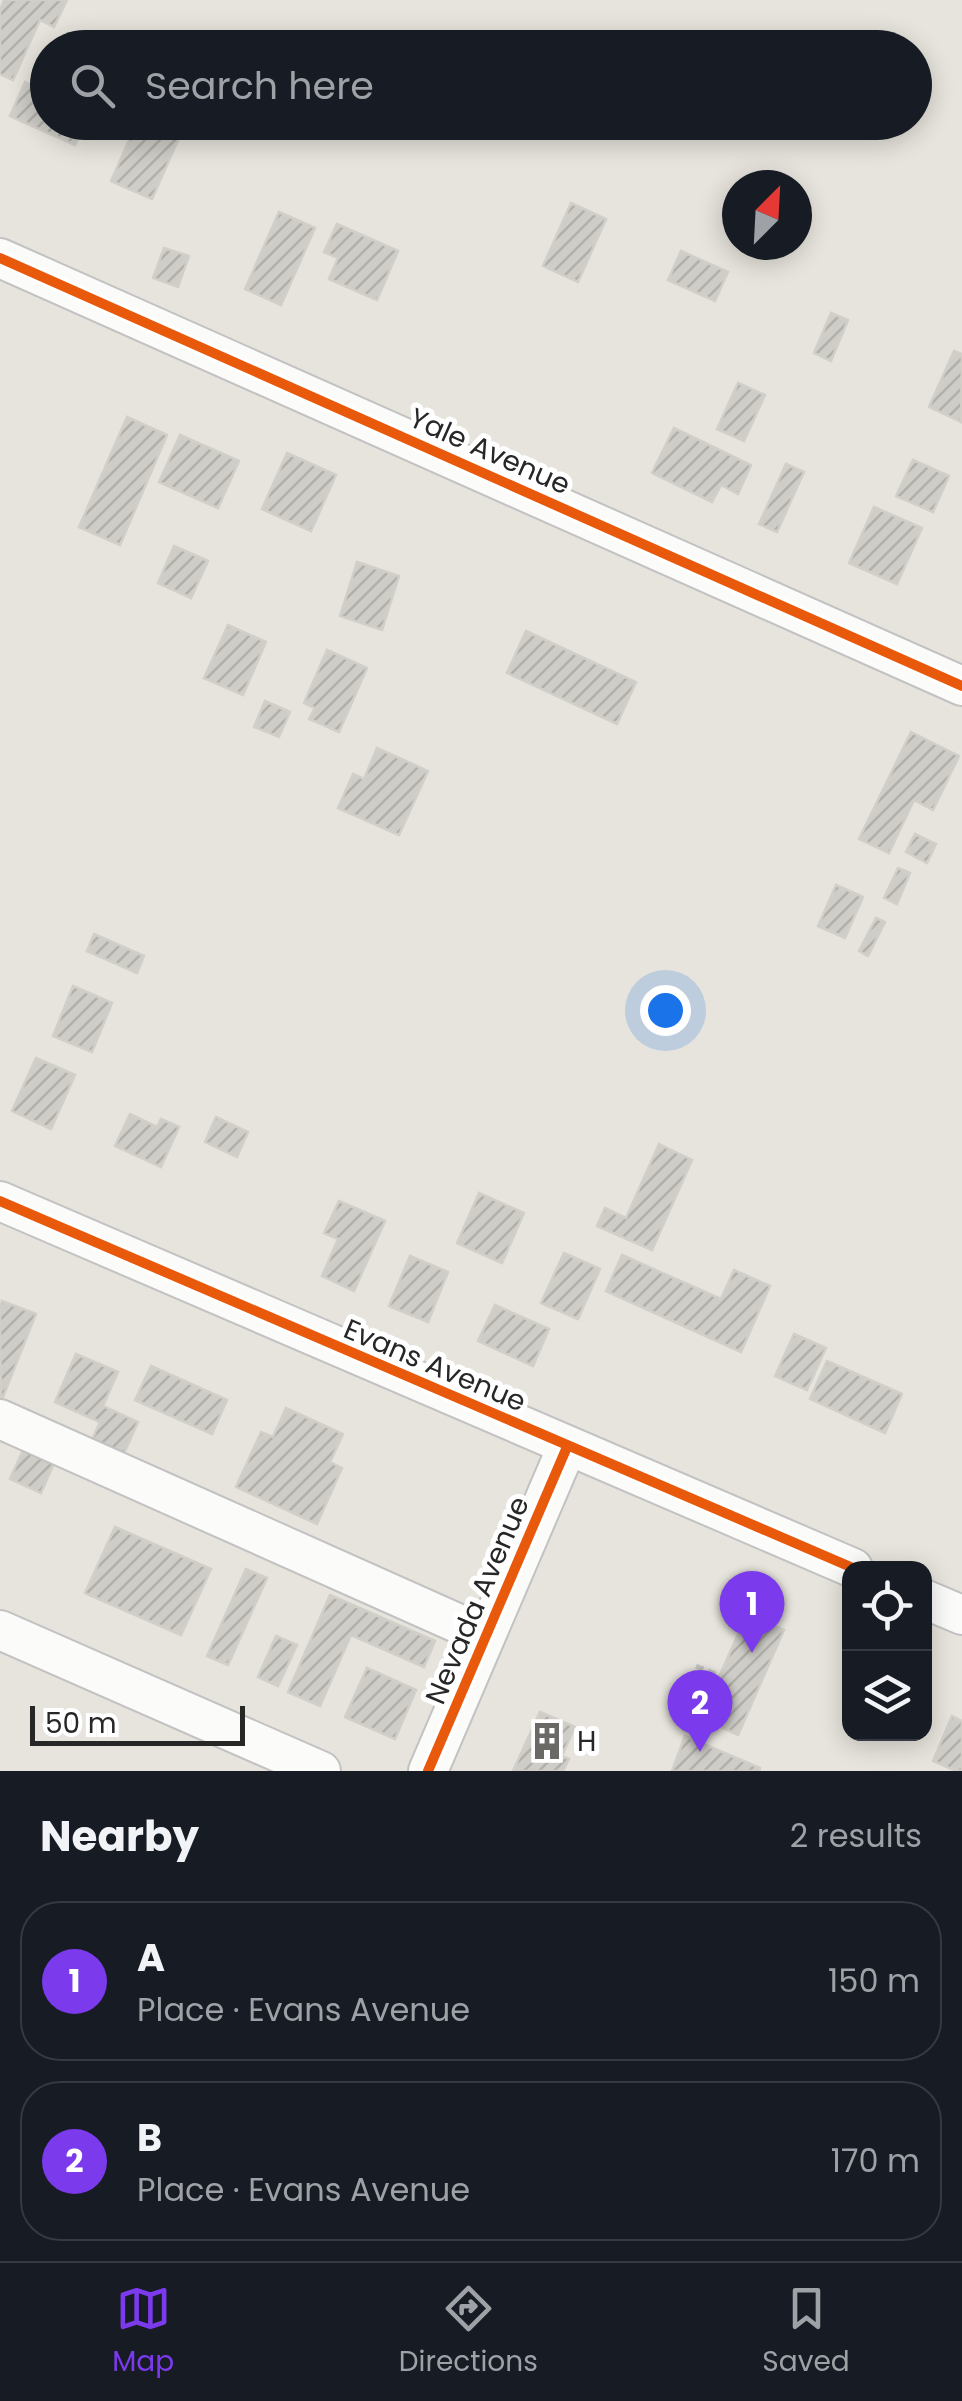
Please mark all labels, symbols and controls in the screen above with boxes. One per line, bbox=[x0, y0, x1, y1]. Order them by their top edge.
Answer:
search box bbox=[30, 30, 932, 140]
icon: search bbox=[65, 58, 120, 113]
text: Search here bbox=[145, 59, 374, 112]
north arrow bbox=[722, 170, 812, 260]
street label: Yale Avenue bbox=[403, 399, 576, 504]
your location bbox=[640, 985, 691, 1036]
street label: Evans Avenue bbox=[338, 1310, 532, 1421]
street label: Nevada Avenue bbox=[416, 1490, 539, 1710]
map controls bbox=[842, 1561, 932, 1741]
button: locate bbox=[842, 1561, 932, 1651]
pin: 1 bbox=[720, 1570, 784, 1653]
button: layers bbox=[842, 1651, 932, 1741]
pin: 2 bbox=[668, 1670, 732, 1752]
scale bar bbox=[30, 1701, 245, 1746]
text: 50 m bbox=[45, 1704, 116, 1743]
building icon: H bbox=[526, 1720, 568, 1762]
place label: H bbox=[577, 1722, 596, 1761]
text: Nearby bbox=[40, 1807, 199, 1866]
text: 2 results bbox=[790, 1813, 922, 1858]
text: A bbox=[137, 1931, 165, 1984]
text: 1 bbox=[68, 1958, 81, 2003]
text: 150 m bbox=[828, 1958, 920, 2003]
text: Place · Evans Avenue bbox=[137, 1987, 470, 2032]
text: B bbox=[137, 2111, 162, 2164]
text: 2 bbox=[65, 2138, 84, 2183]
text: 170 m bbox=[831, 2138, 920, 2183]
text: Place · Evans Avenue bbox=[137, 2167, 470, 2212]
tab: Map bbox=[112, 2281, 174, 2383]
tab: Directions bbox=[399, 2281, 538, 2383]
tab: Saved bbox=[762, 2281, 850, 2383]

